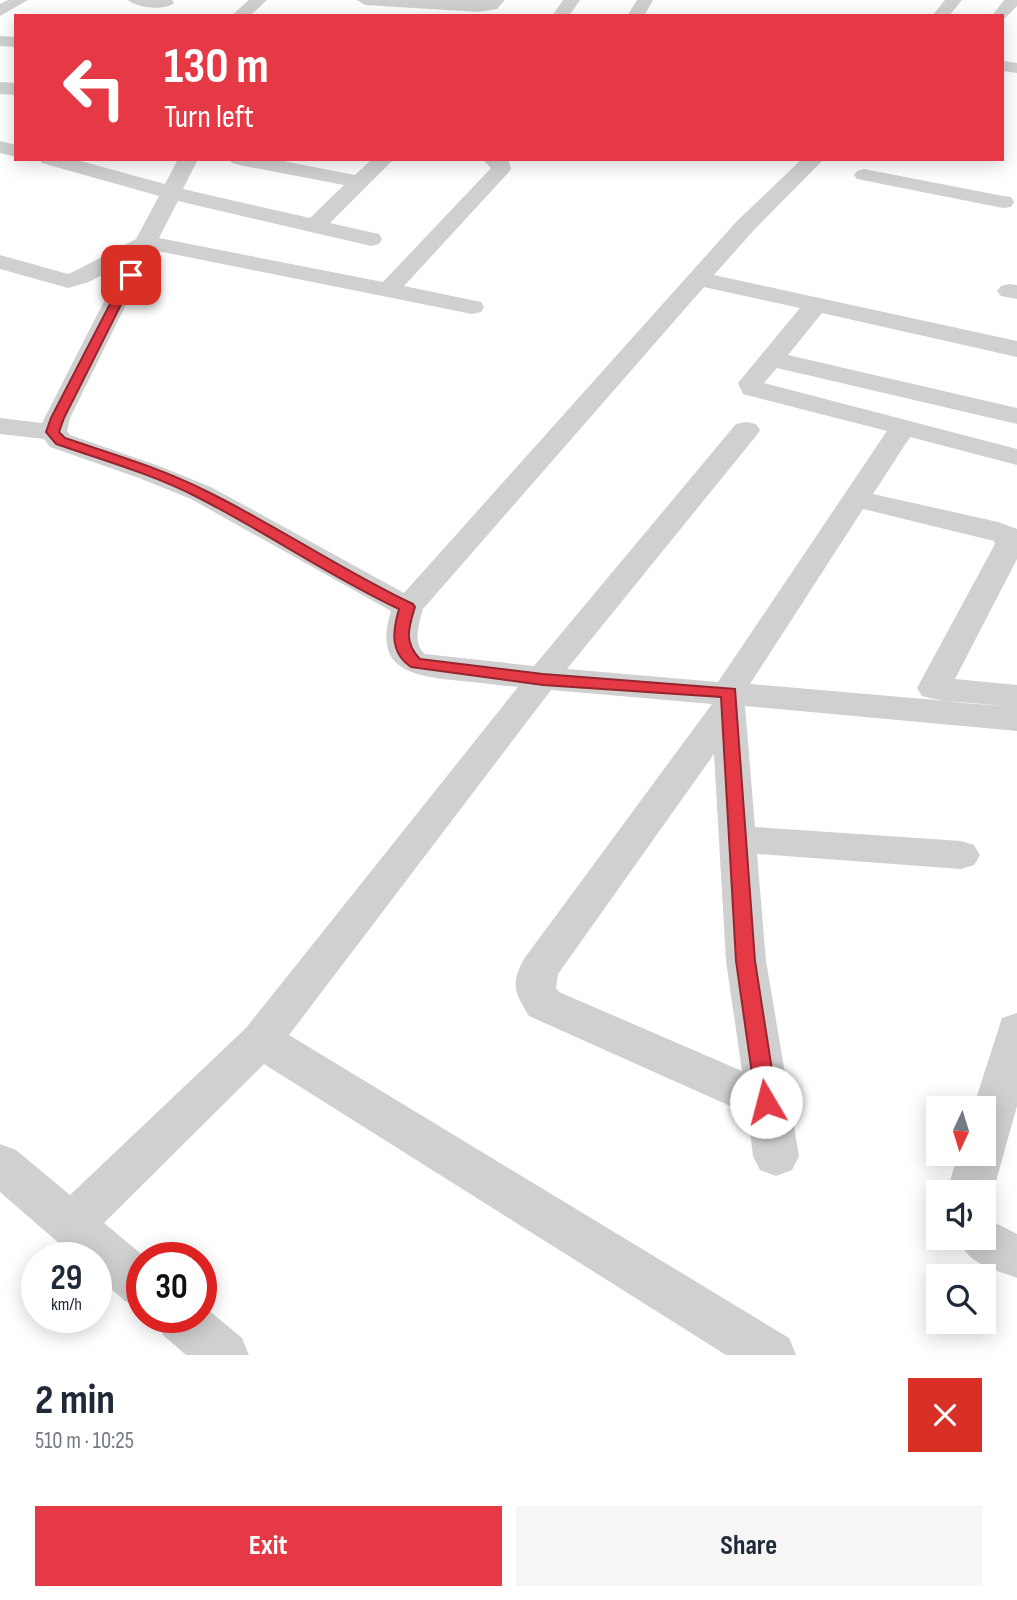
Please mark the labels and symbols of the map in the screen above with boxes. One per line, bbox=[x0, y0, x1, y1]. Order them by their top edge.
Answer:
pin bbox=[101, 245, 161, 305]
position arrow bbox=[729, 1065, 803, 1139]
north arrow bbox=[926, 1096, 996, 1166]
speed limit sign: 30 bbox=[126, 1242, 217, 1333]

